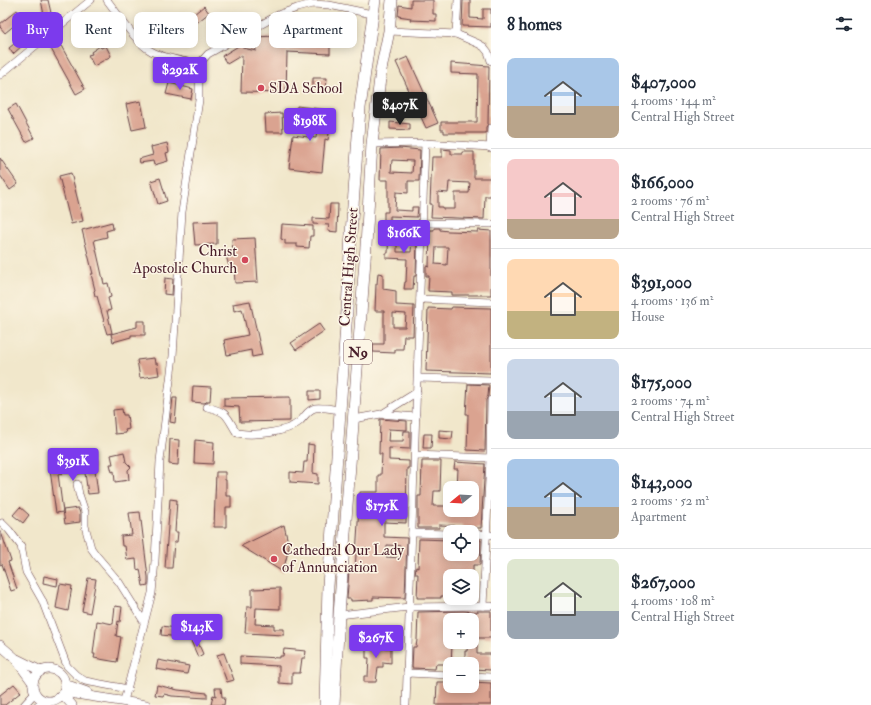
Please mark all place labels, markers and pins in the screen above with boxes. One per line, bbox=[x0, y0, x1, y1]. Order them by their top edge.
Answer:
pin: $292K bbox=[152, 57, 208, 91]
place label: SDA School bbox=[269, 79, 343, 98]
marker: SDA School bbox=[256, 83, 266, 93]
pin: $407K bbox=[372, 92, 428, 126]
pin: $198K bbox=[282, 108, 338, 142]
pin: $166K bbox=[376, 220, 432, 254]
place label: Christ Apostolic Church bbox=[132, 242, 237, 279]
marker: Christ Apostolic Church bbox=[240, 255, 250, 265]
pin: $391K bbox=[45, 448, 101, 482]
pin: $175K bbox=[354, 493, 410, 527]
place label: Cathedral Our Lady of Annunciation bbox=[282, 541, 404, 577]
marker: Cathedral Our Lady of Annunciation bbox=[269, 554, 279, 564]
pin: $143K bbox=[169, 614, 225, 648]
pin: $267K bbox=[348, 625, 404, 659]

